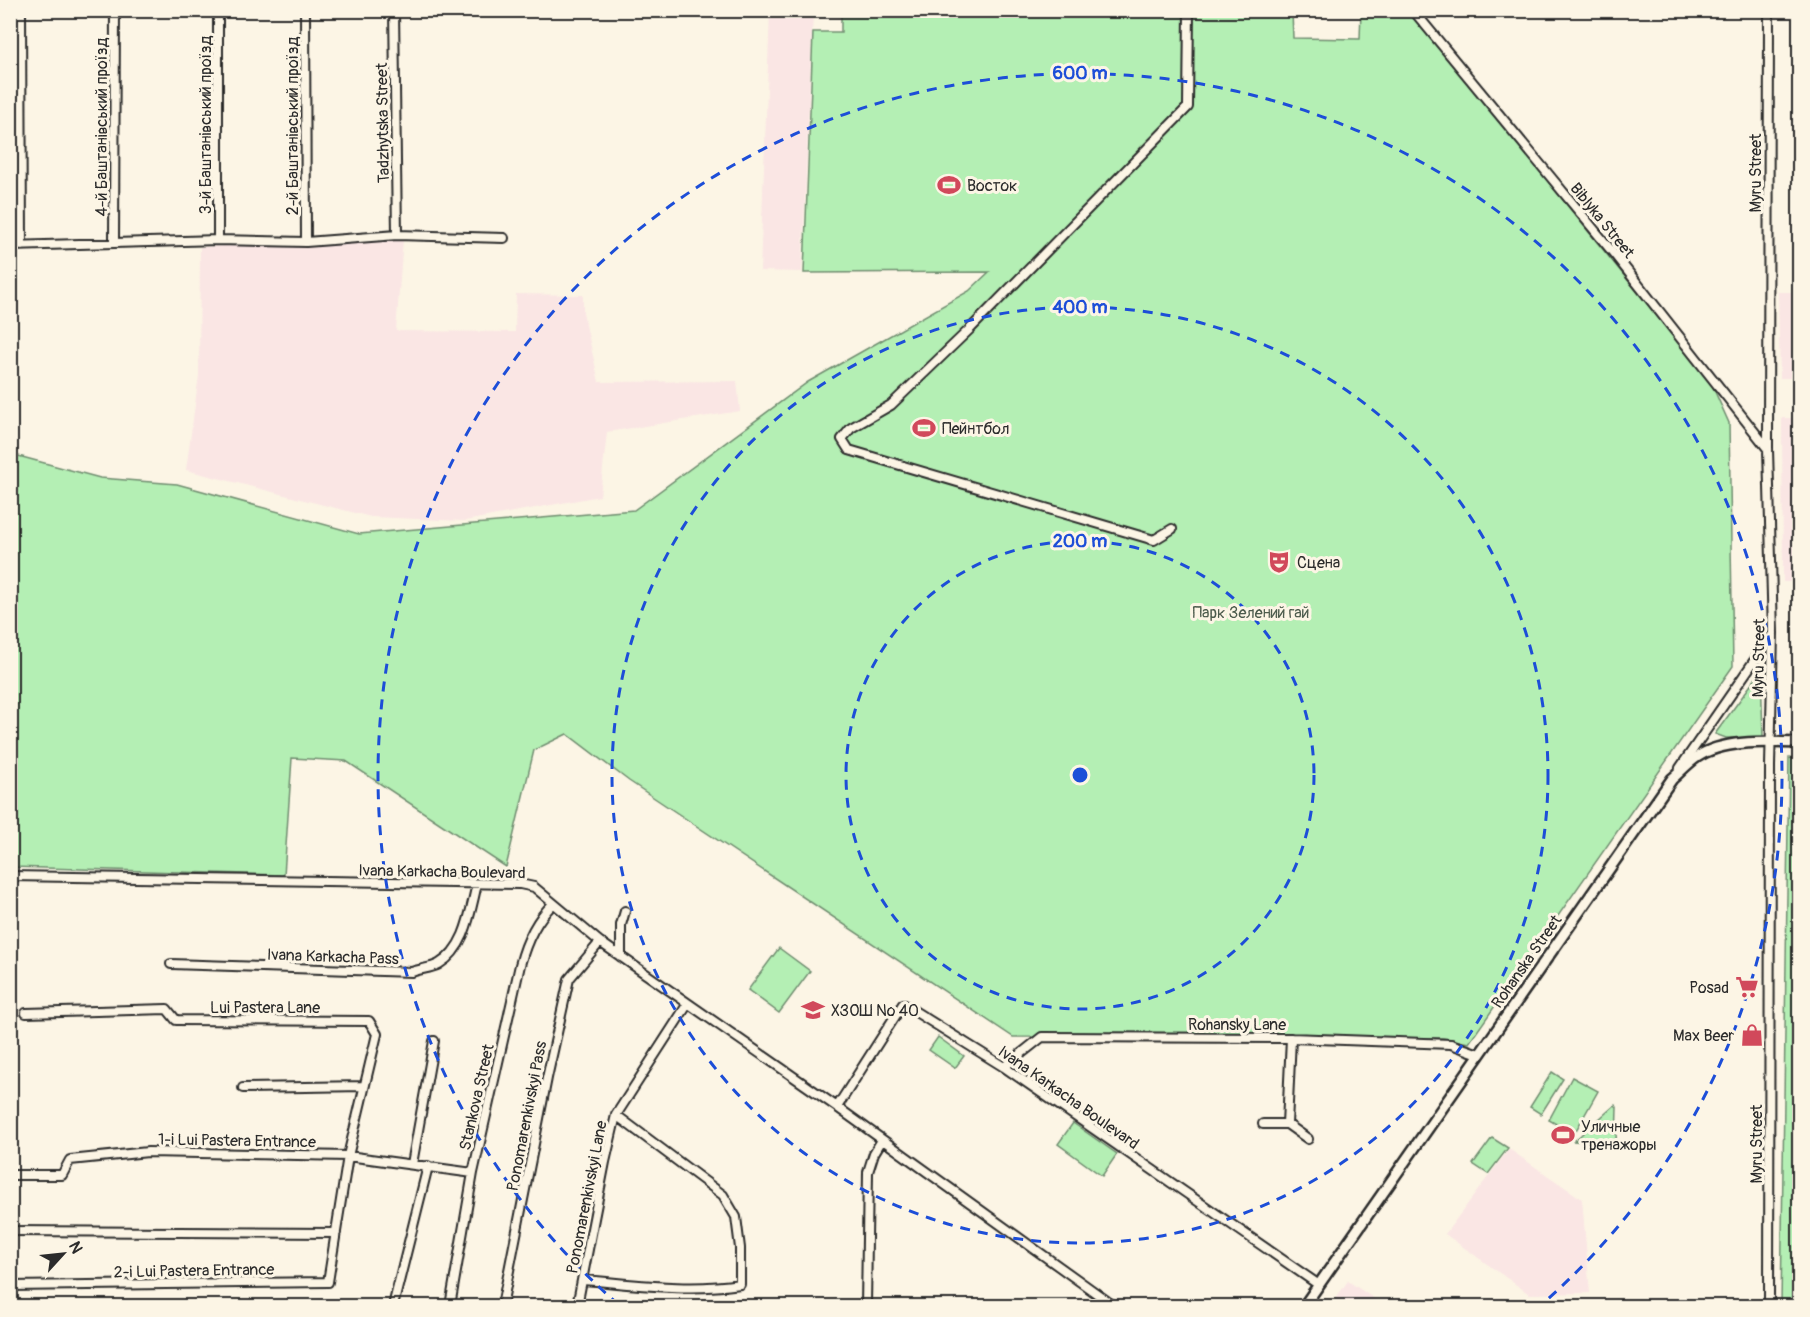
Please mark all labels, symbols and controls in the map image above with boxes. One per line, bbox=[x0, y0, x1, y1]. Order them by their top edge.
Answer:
street label: 3-й Баштанівський проїзд bbox=[196, 35, 216, 214]
street label: 2-й Баштанівський проїзд bbox=[283, 36, 303, 215]
street label: 4-й Баштанівський проїзд bbox=[92, 37, 112, 216]
street label: Tadzhytska Street bbox=[372, 62, 394, 183]
text: 600 m bbox=[1053, 62, 1107, 85]
street label: Myru Street bbox=[1746, 133, 1766, 212]
sports icon: Восток bbox=[936, 172, 962, 198]
place label: Восток bbox=[967, 176, 1017, 196]
street label: Biblyka Street bbox=[1566, 179, 1639, 263]
text: 400 m bbox=[1053, 296, 1107, 319]
sports icon: Пейнтбол bbox=[911, 415, 937, 441]
place label: Пейнтбол bbox=[942, 419, 1009, 439]
text: 200 m bbox=[1053, 530, 1107, 553]
theatre icon: Сцена bbox=[1266, 549, 1292, 575]
place label: Сцена bbox=[1297, 553, 1340, 573]
park label: Парк Зелений гай bbox=[1193, 603, 1309, 623]
street label: Myru Street bbox=[1748, 618, 1770, 698]
centre of rings bbox=[1070, 765, 1090, 785]
street label: Ivana Karkacha Boulevard bbox=[358, 861, 526, 883]
street label: Rohanska Street bbox=[1487, 911, 1567, 1012]
street label: Ivana Karkacha Pass bbox=[267, 945, 399, 969]
supermarket icon: Posad bbox=[1734, 974, 1760, 1000]
place label: Posad bbox=[1689, 978, 1729, 998]
school or university icon: ХЗОШ № 40 bbox=[800, 997, 826, 1023]
street label: Lui Pastera Lane bbox=[210, 998, 320, 1018]
place label: ХЗОШ № 40 bbox=[831, 1001, 919, 1021]
street label: Rohansky Lane bbox=[1188, 1015, 1286, 1035]
shop icon: Max Beer bbox=[1739, 1022, 1765, 1048]
place label: Max Beer bbox=[1673, 1026, 1734, 1046]
street label: Ponomarenkivskyi Pass bbox=[503, 1039, 551, 1193]
street label: Stankova Street bbox=[455, 1042, 499, 1152]
street label: Ivana Karkacha Boulevard bbox=[994, 1042, 1143, 1154]
street label: Myru Street bbox=[1747, 1104, 1767, 1183]
place label: Уличные тренажоры bbox=[1581, 1117, 1657, 1155]
street label: Ponomarenkivskyi Lane bbox=[562, 1119, 612, 1275]
sports icon: Уличные тренажоры bbox=[1550, 1122, 1576, 1148]
street label: 1-i Lui Pastera Entrance bbox=[158, 1130, 316, 1152]
north arrow bbox=[33, 1224, 93, 1284]
text: N bbox=[64, 1238, 87, 1257]
street label: 2-i Lui Pastera Entrance bbox=[114, 1260, 275, 1282]

